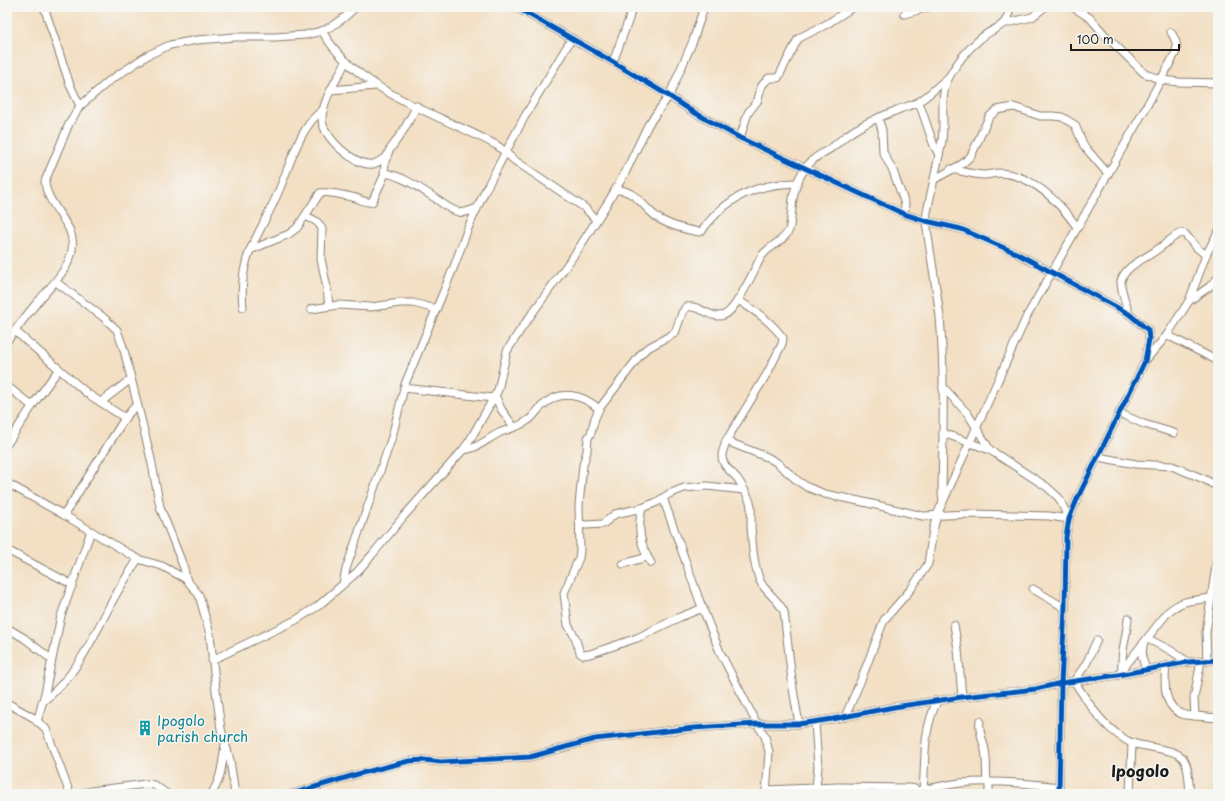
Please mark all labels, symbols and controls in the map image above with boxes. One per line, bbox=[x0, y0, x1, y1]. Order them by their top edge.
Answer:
scale bar bbox=[1071, 26, 1179, 52]
text: 100 m bbox=[1077, 30, 1114, 48]
place label: Ipogolo parish church bbox=[157, 710, 248, 747]
building icon: Ipogolo parish church bbox=[136, 719, 154, 737]
district label: Ipogolo bbox=[1111, 758, 1169, 782]

